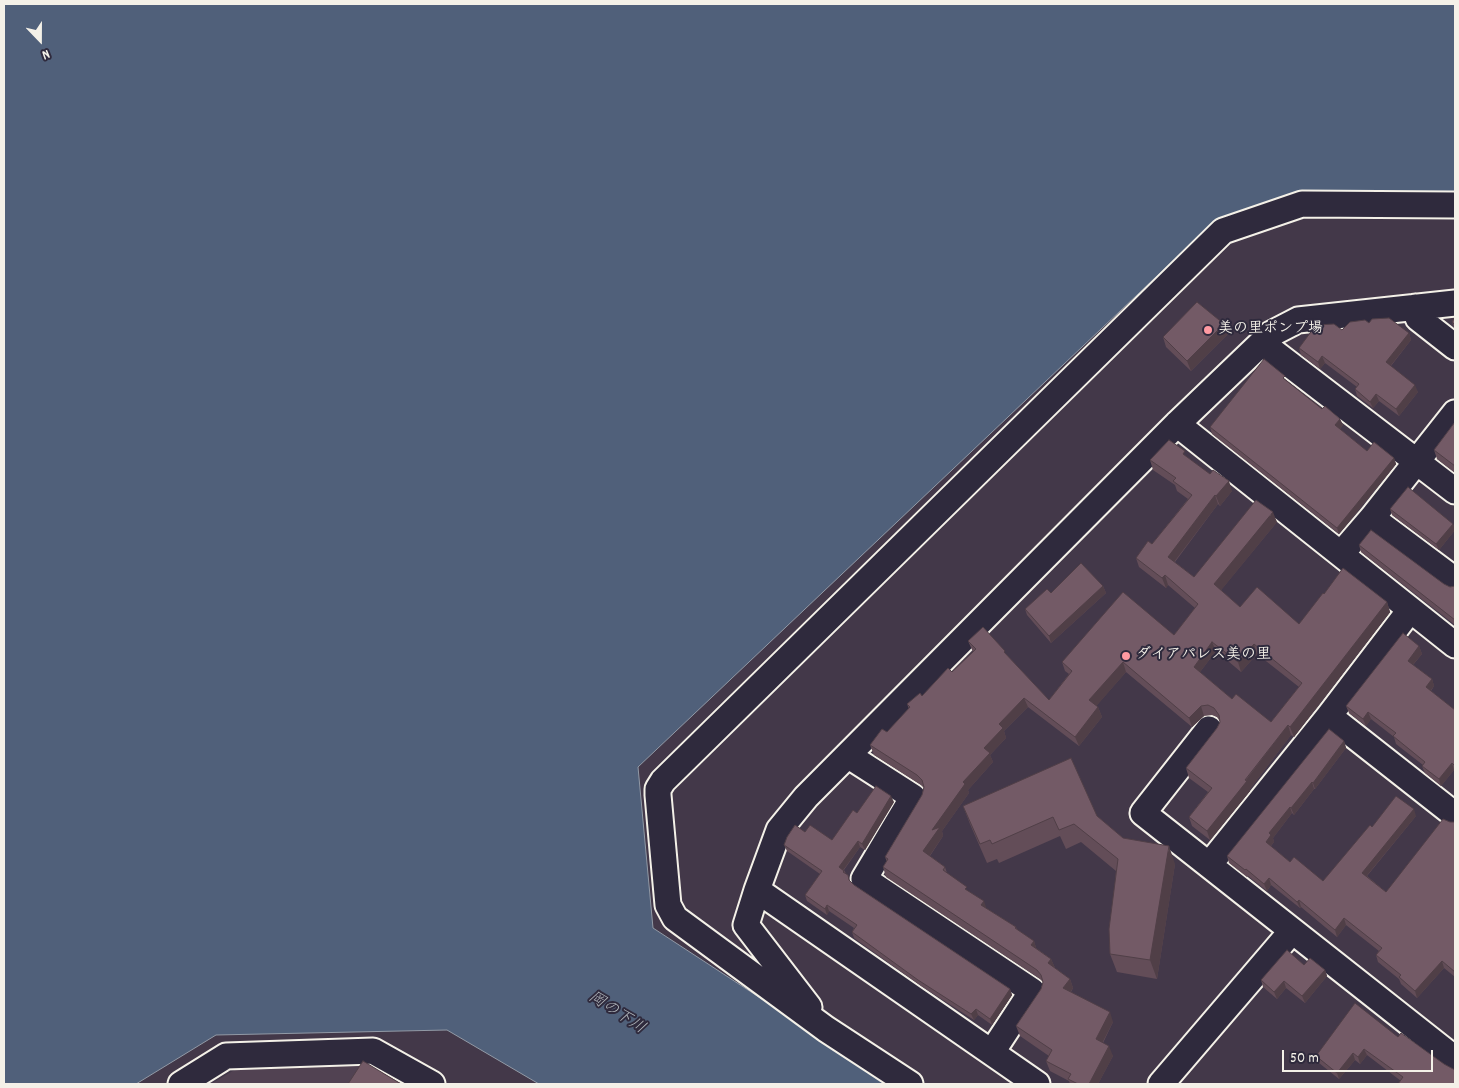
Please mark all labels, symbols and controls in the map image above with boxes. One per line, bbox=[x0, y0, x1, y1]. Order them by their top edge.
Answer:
north arrow bbox=[15, 15, 65, 65]
text: N bbox=[39, 43, 53, 64]
place label: 美の里ポンプ場 bbox=[1218, 321, 1323, 339]
marker: 美の里ポンプ場 bbox=[1202, 324, 1214, 336]
place label: ダイアパレス美の里 bbox=[1136, 647, 1271, 665]
marker: ダイアパレス美の里 bbox=[1120, 650, 1132, 662]
water label: 岡の下川 bbox=[584, 989, 648, 1039]
scale bar bbox=[1284, 1040, 1435, 1072]
text: 50 m bbox=[1290, 1048, 1319, 1070]

